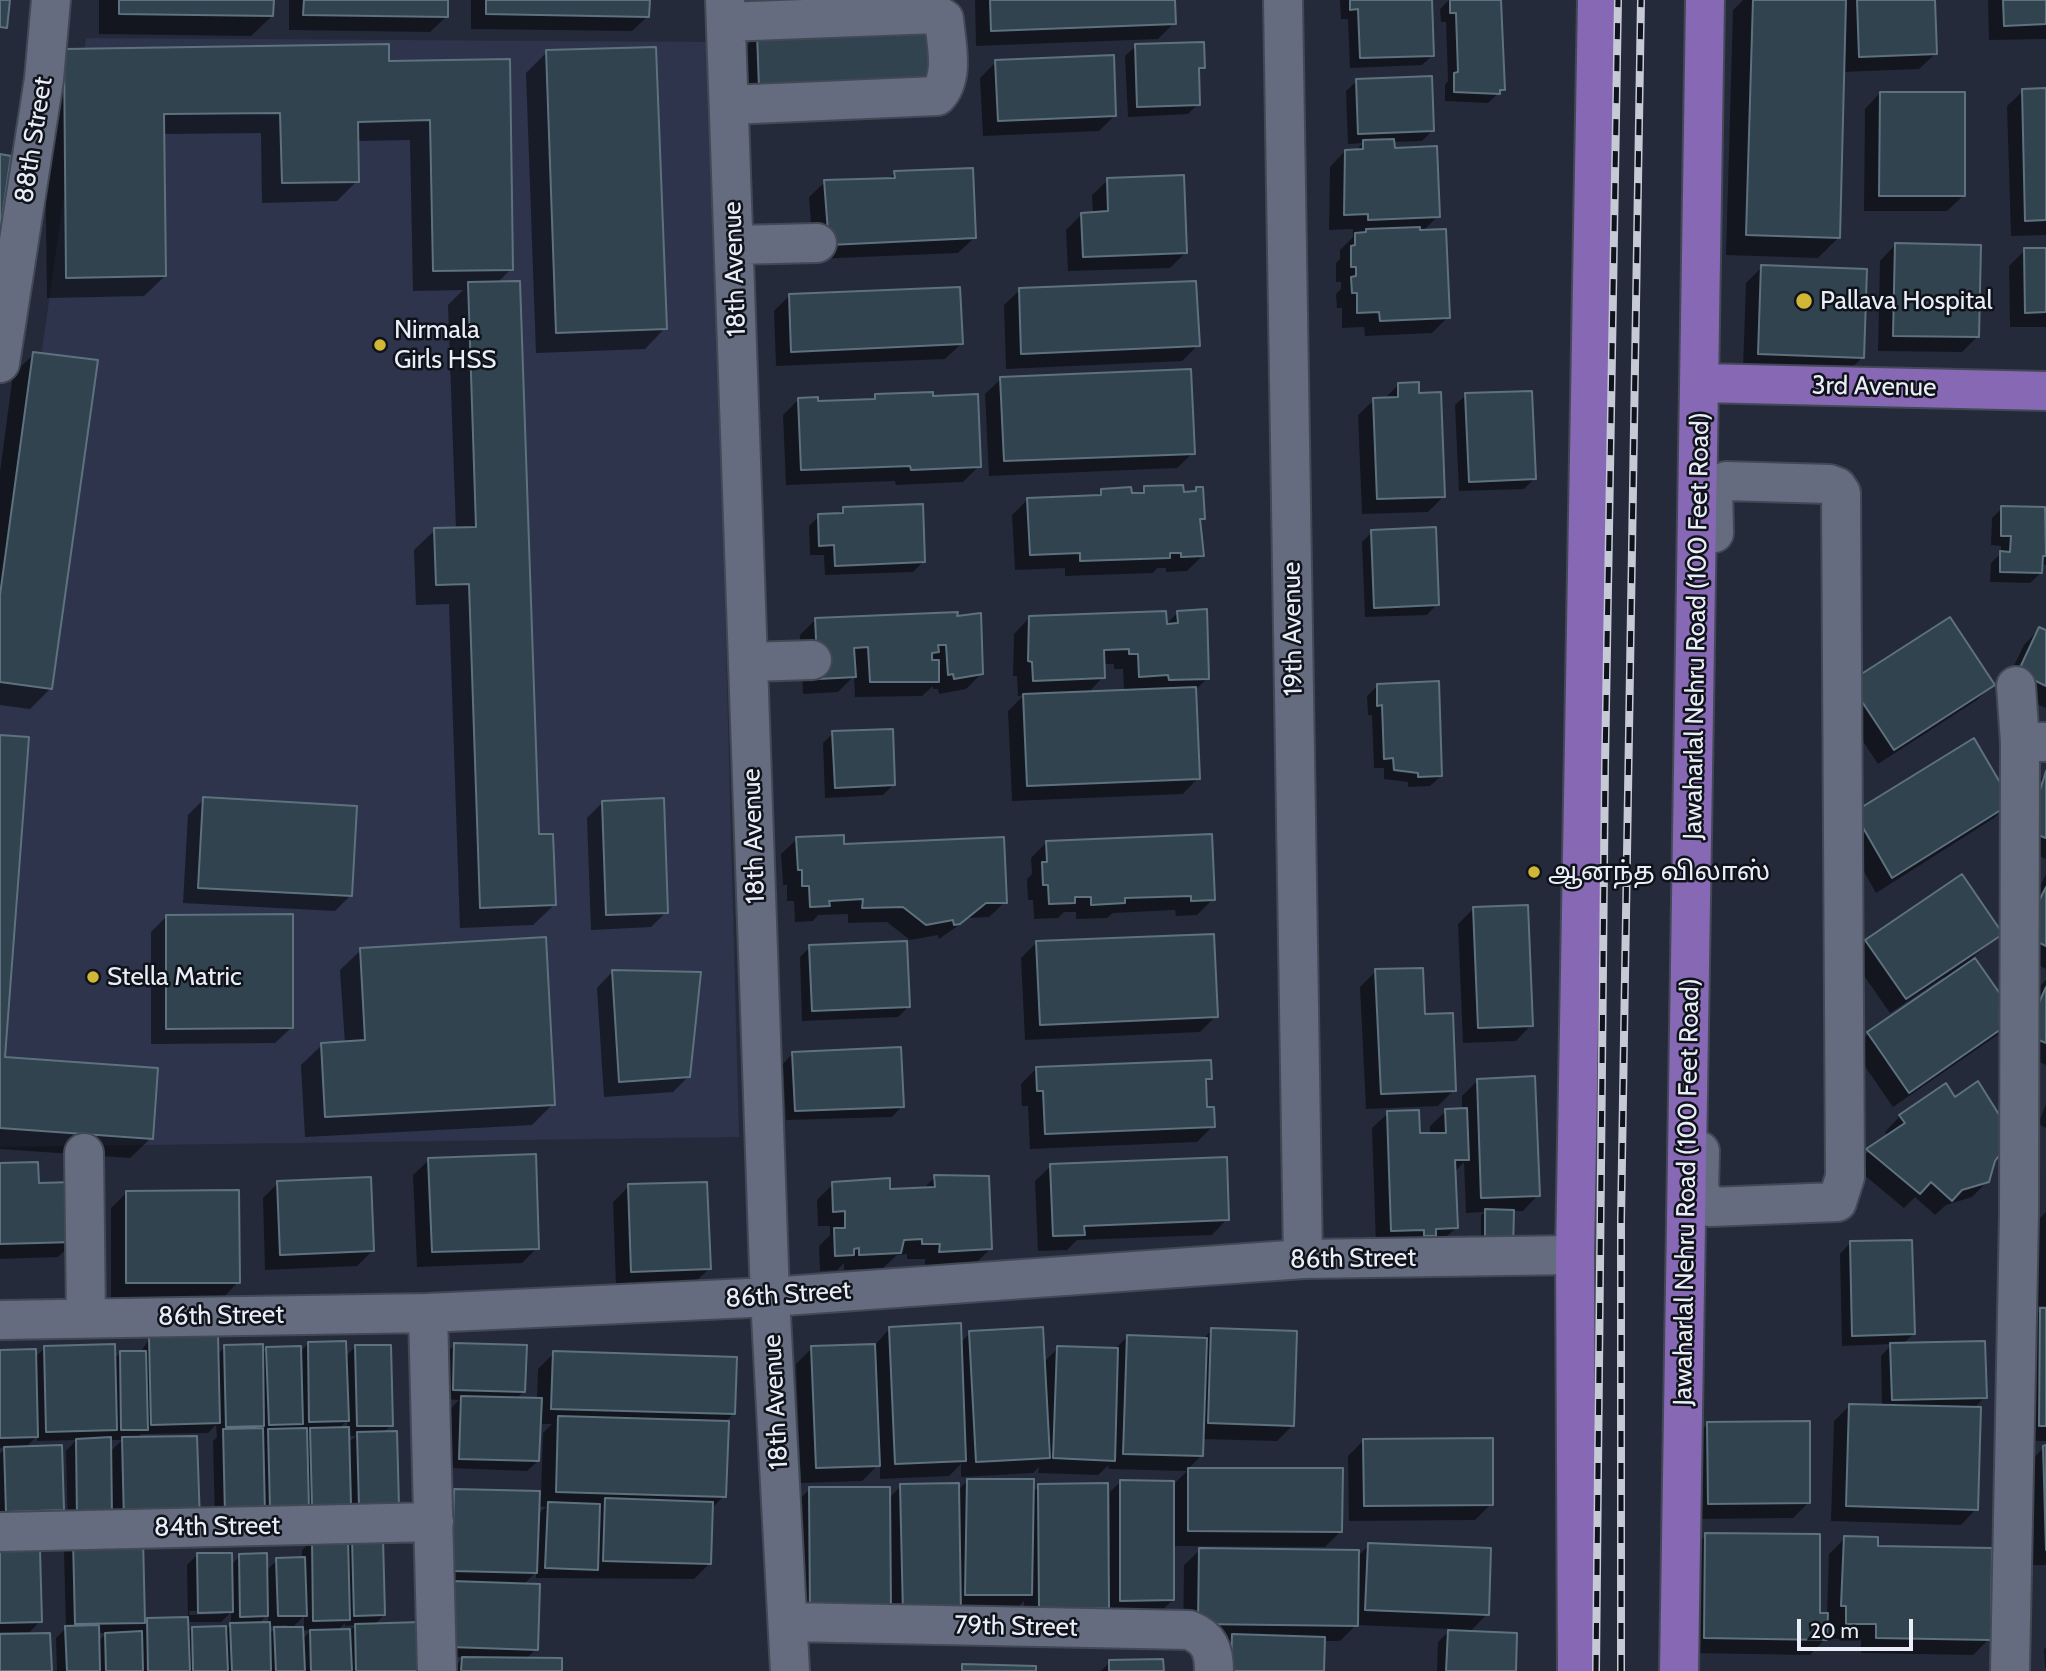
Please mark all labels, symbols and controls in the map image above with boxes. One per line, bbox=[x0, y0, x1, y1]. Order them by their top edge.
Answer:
street label: 88th Street bbox=[9, 75, 59, 205]
street label: 18th Avenue bbox=[717, 201, 753, 337]
place label: Pallava Hospital bbox=[1820, 285, 1993, 317]
marker: Pallava Hospital bbox=[1794, 291, 1814, 311]
place label: Nirmala Girls HSS bbox=[394, 314, 497, 376]
marker: Nirmala Girls HSS bbox=[372, 337, 388, 353]
street label: 3rd Avenue bbox=[1811, 370, 1937, 404]
street label: Jawaharlal Nehru Road (100 Feet Road) bbox=[1678, 412, 1716, 840]
street label: 19th Avenue bbox=[1276, 562, 1310, 696]
street label: 18th Avenue bbox=[736, 768, 772, 904]
place label: ஆனந்த விலாஸ் bbox=[1548, 856, 1770, 888]
marker: ஆனந்த விலாஸ் bbox=[1526, 864, 1542, 880]
place label: Stella Matric bbox=[107, 961, 242, 993]
marker: Stella Matric bbox=[85, 969, 101, 985]
street label: Jawaharlal Nehru Road (100 Feet Road) bbox=[1668, 978, 1706, 1406]
street label: 86th Street bbox=[1290, 1242, 1416, 1276]
street label: 86th Street bbox=[724, 1275, 852, 1315]
street label: 86th Street bbox=[158, 1299, 284, 1333]
street label: 18th Avenue bbox=[757, 1334, 795, 1470]
street label: 84th Street bbox=[154, 1510, 280, 1544]
scale bar bbox=[1801, 1604, 1916, 1648]
street label: 79th Street bbox=[954, 1610, 1078, 1644]
text: 20 m bbox=[1810, 1618, 1859, 1643]

